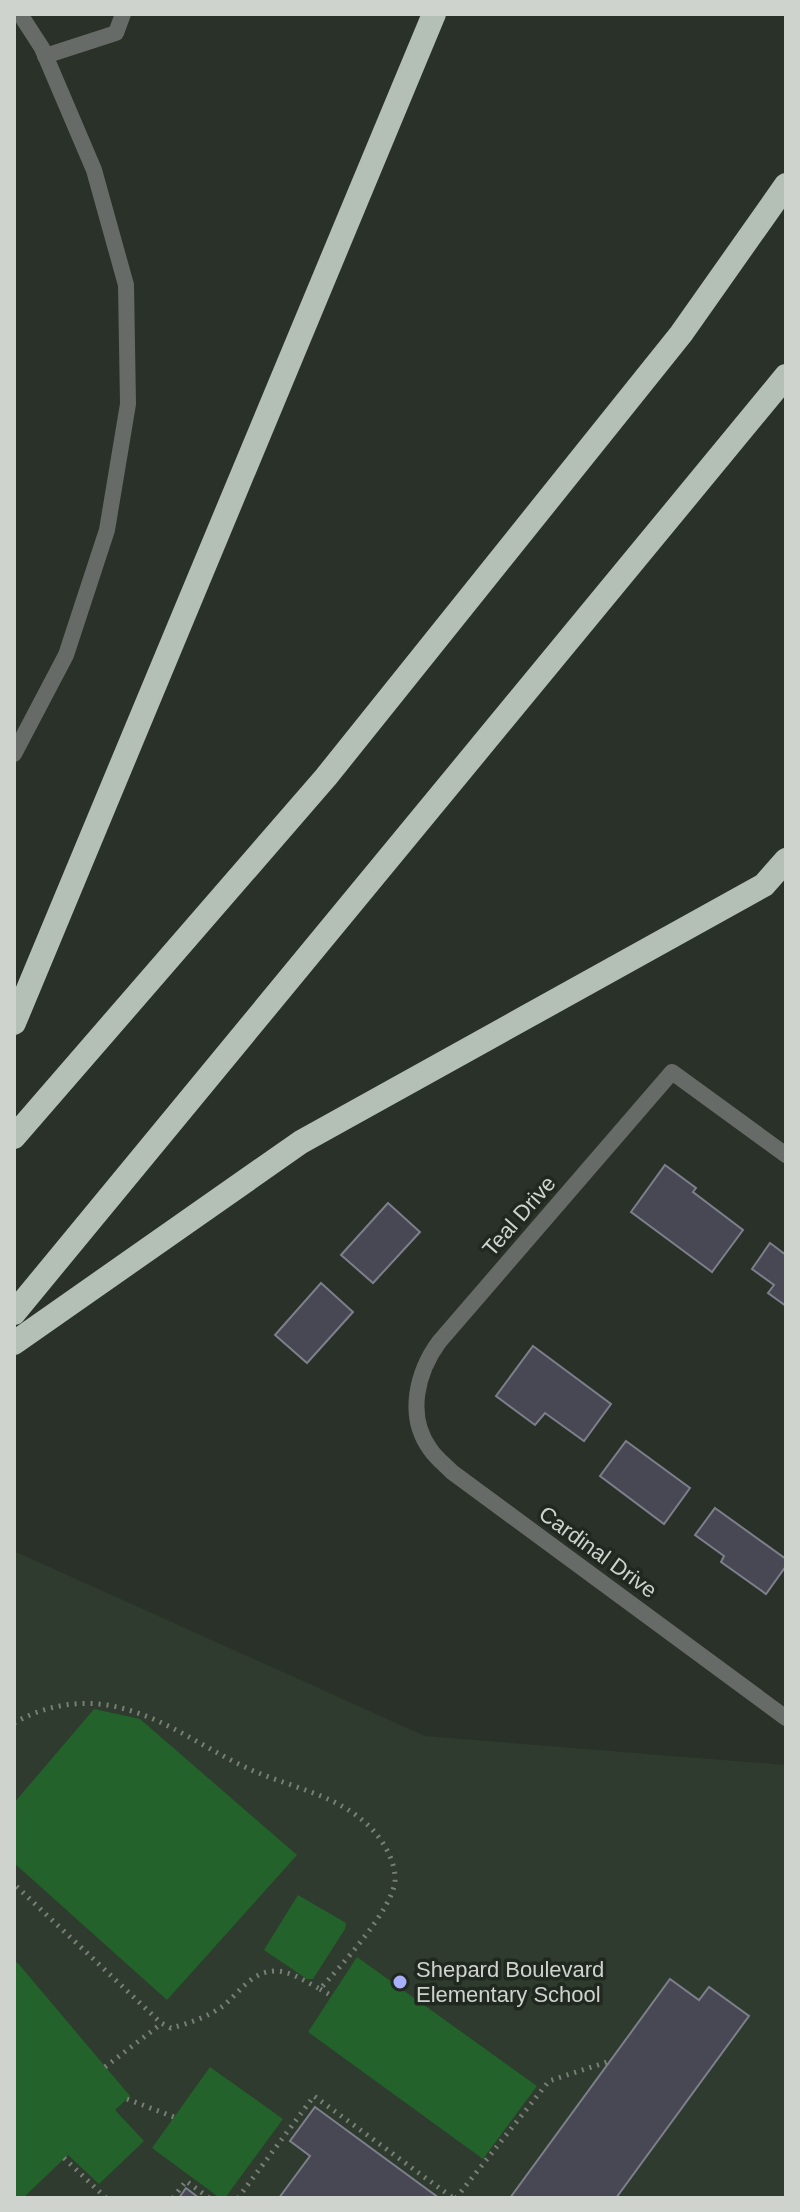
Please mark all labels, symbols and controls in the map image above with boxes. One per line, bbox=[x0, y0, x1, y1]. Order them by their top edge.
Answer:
street label: Teal Drive bbox=[477, 1171, 561, 1261]
street label: Cardinal Drive bbox=[534, 1501, 662, 1603]
place label: Shepard Boulevard Elementary School bbox=[416, 1957, 604, 2007]
marker: Shepard Boulevard Elementary School bbox=[391, 1973, 409, 1991]

